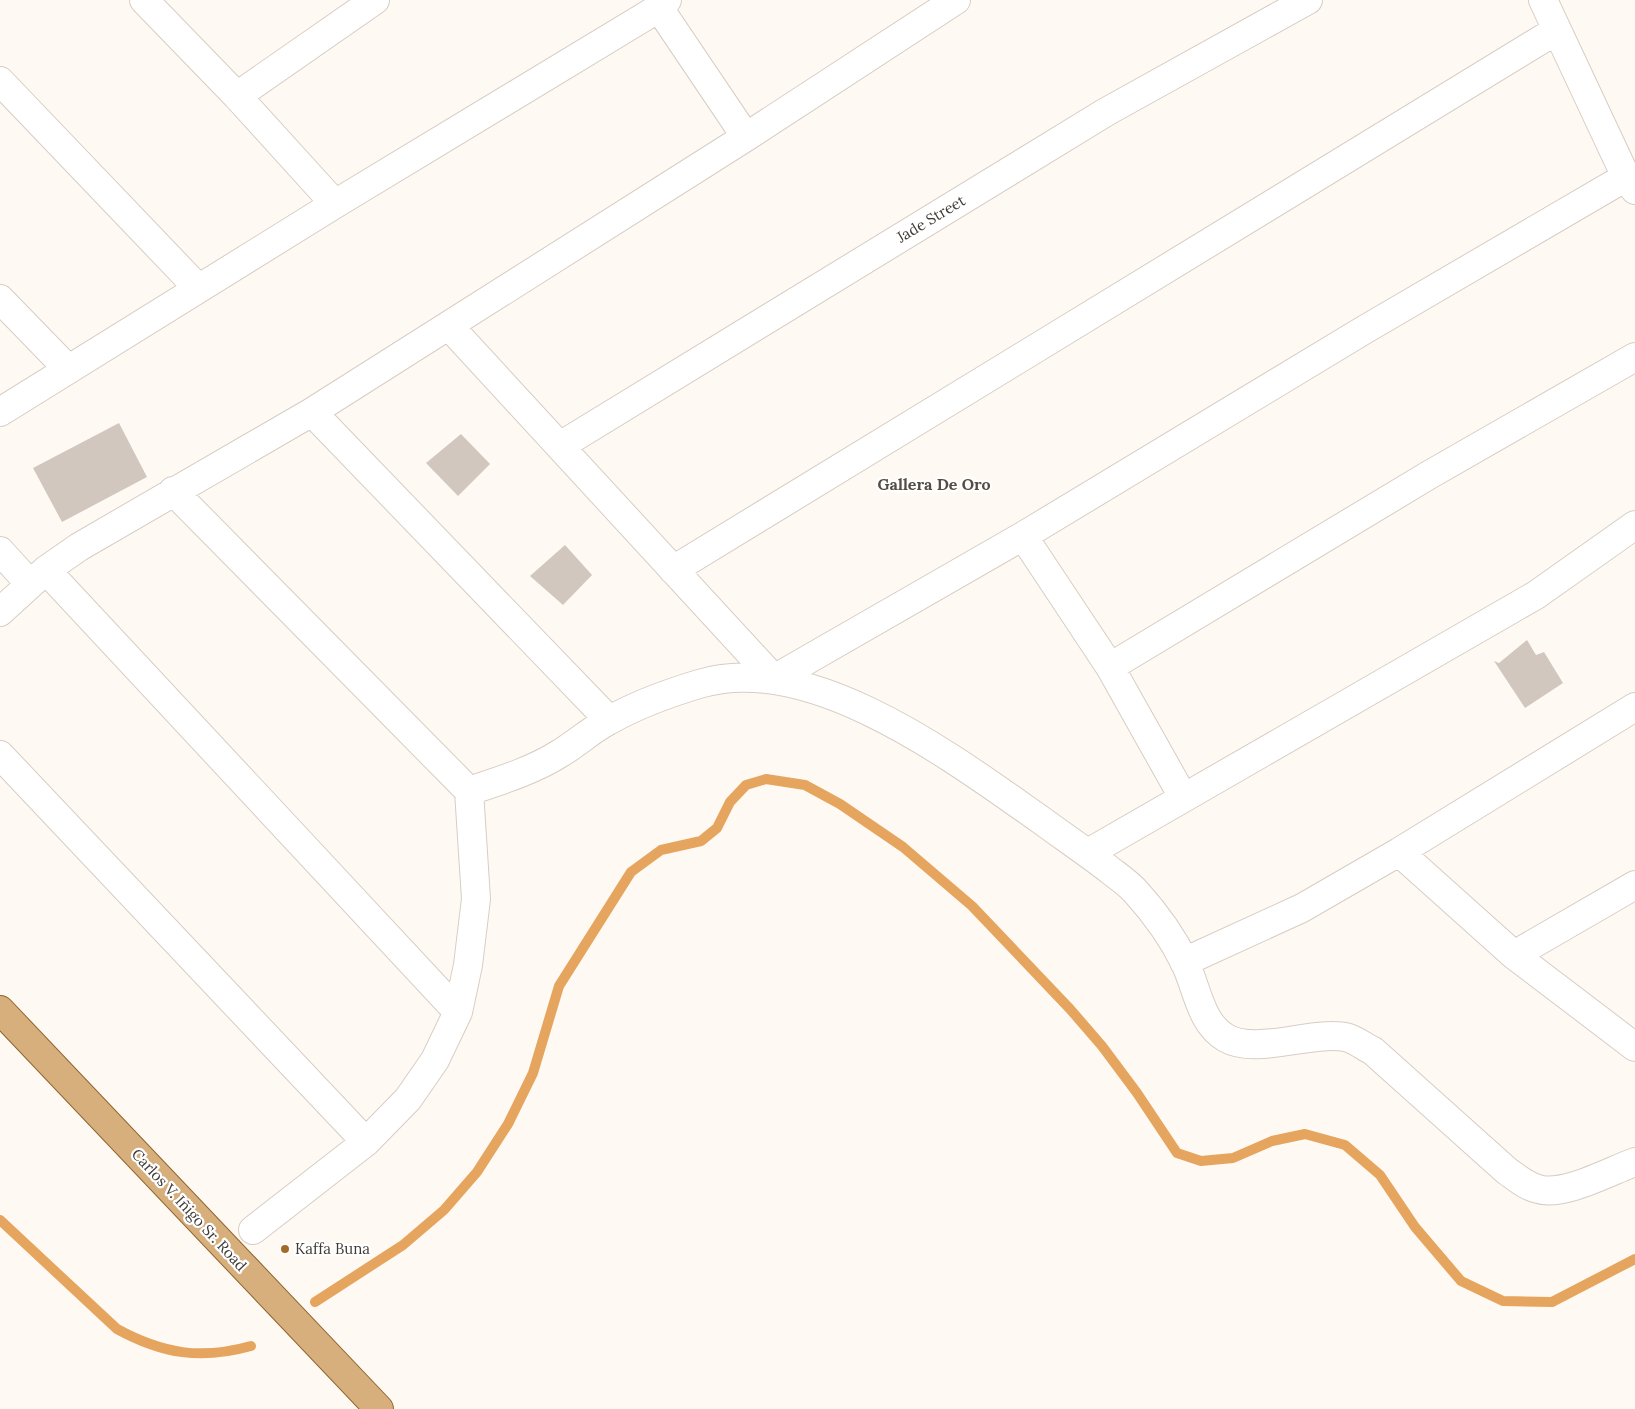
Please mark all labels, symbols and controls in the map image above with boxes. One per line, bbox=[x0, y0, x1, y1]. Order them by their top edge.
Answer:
street label: Jade Street bbox=[892, 191, 969, 247]
district label: Gallera De Oro bbox=[877, 474, 991, 494]
street label: Carlos V. Iñigo Sr. Road bbox=[128, 1145, 251, 1275]
place label: Kaffa Buna bbox=[295, 1239, 370, 1258]
marker: Kaffa Buna bbox=[279, 1243, 291, 1255]

